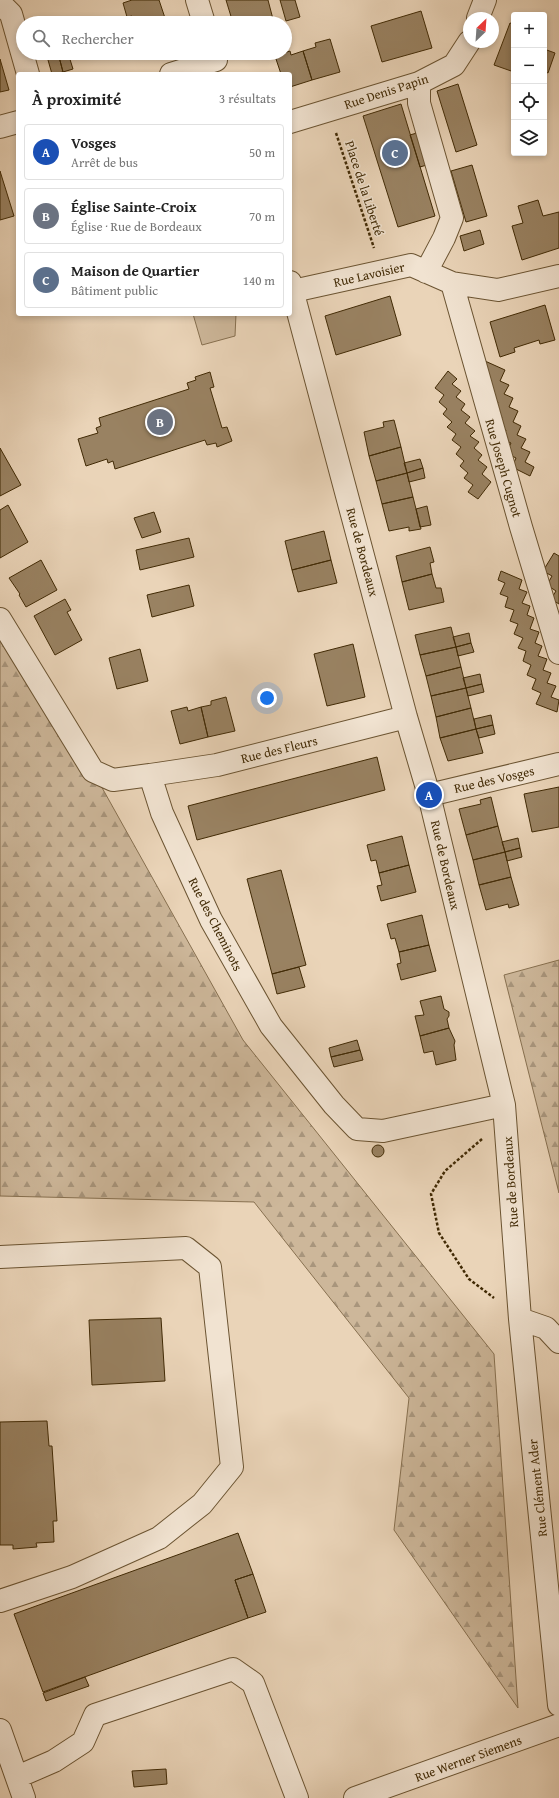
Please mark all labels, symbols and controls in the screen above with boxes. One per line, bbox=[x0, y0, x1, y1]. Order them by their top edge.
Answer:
north arrow bbox=[463, 12, 499, 48]
map controls bbox=[511, 12, 547, 156]
button: + bbox=[511, 12, 547, 48]
search box bbox=[16, 16, 292, 60]
icon: search bbox=[30, 27, 52, 49]
text: Rechercher bbox=[62, 28, 134, 49]
button: − bbox=[511, 48, 547, 84]
street label: Rue Denis Papin bbox=[342, 69, 431, 114]
button: locate bbox=[511, 84, 547, 120]
text: À proximité bbox=[32, 86, 121, 111]
text: 3 résultats bbox=[219, 89, 276, 108]
button: layers bbox=[511, 120, 547, 156]
text: Vosges bbox=[71, 132, 116, 153]
street label: Place de la Liberté bbox=[340, 138, 389, 238]
pin: C bbox=[382, 138, 408, 168]
text: A bbox=[42, 143, 50, 162]
text: 50 m bbox=[249, 143, 275, 162]
text: Arrêt de bus bbox=[71, 153, 138, 172]
text: Église Sainte-Croix bbox=[71, 196, 197, 217]
text: B bbox=[42, 207, 50, 226]
text: 70 m bbox=[249, 207, 275, 226]
text: Église · Rue de Bordeaux bbox=[71, 217, 202, 236]
street label: Rue Lavoisier bbox=[332, 257, 407, 292]
text: Maison de Quartier bbox=[71, 260, 199, 281]
text: C bbox=[42, 271, 50, 290]
text: 140 m bbox=[243, 271, 275, 290]
text: Bâtiment public bbox=[71, 281, 158, 300]
pin: B bbox=[147, 407, 173, 437]
street label: Rue Joseph Cugnot bbox=[480, 417, 527, 520]
street label: Rue de Bordeaux bbox=[342, 506, 384, 599]
your location bbox=[257, 688, 277, 708]
street label: Rue des Fleurs bbox=[239, 731, 319, 768]
street label: Rue des Vosges bbox=[452, 761, 536, 798]
pin: A bbox=[416, 780, 442, 810]
street label: Rue de Bordeaux bbox=[426, 818, 465, 912]
street label: Rue des Cheminots bbox=[184, 874, 247, 974]
street label: Rue de Bordeaux bbox=[498, 1135, 523, 1228]
street label: Rue Clément Ader bbox=[523, 1438, 552, 1538]
street label: Rue Werner Siemens bbox=[412, 1730, 524, 1787]

